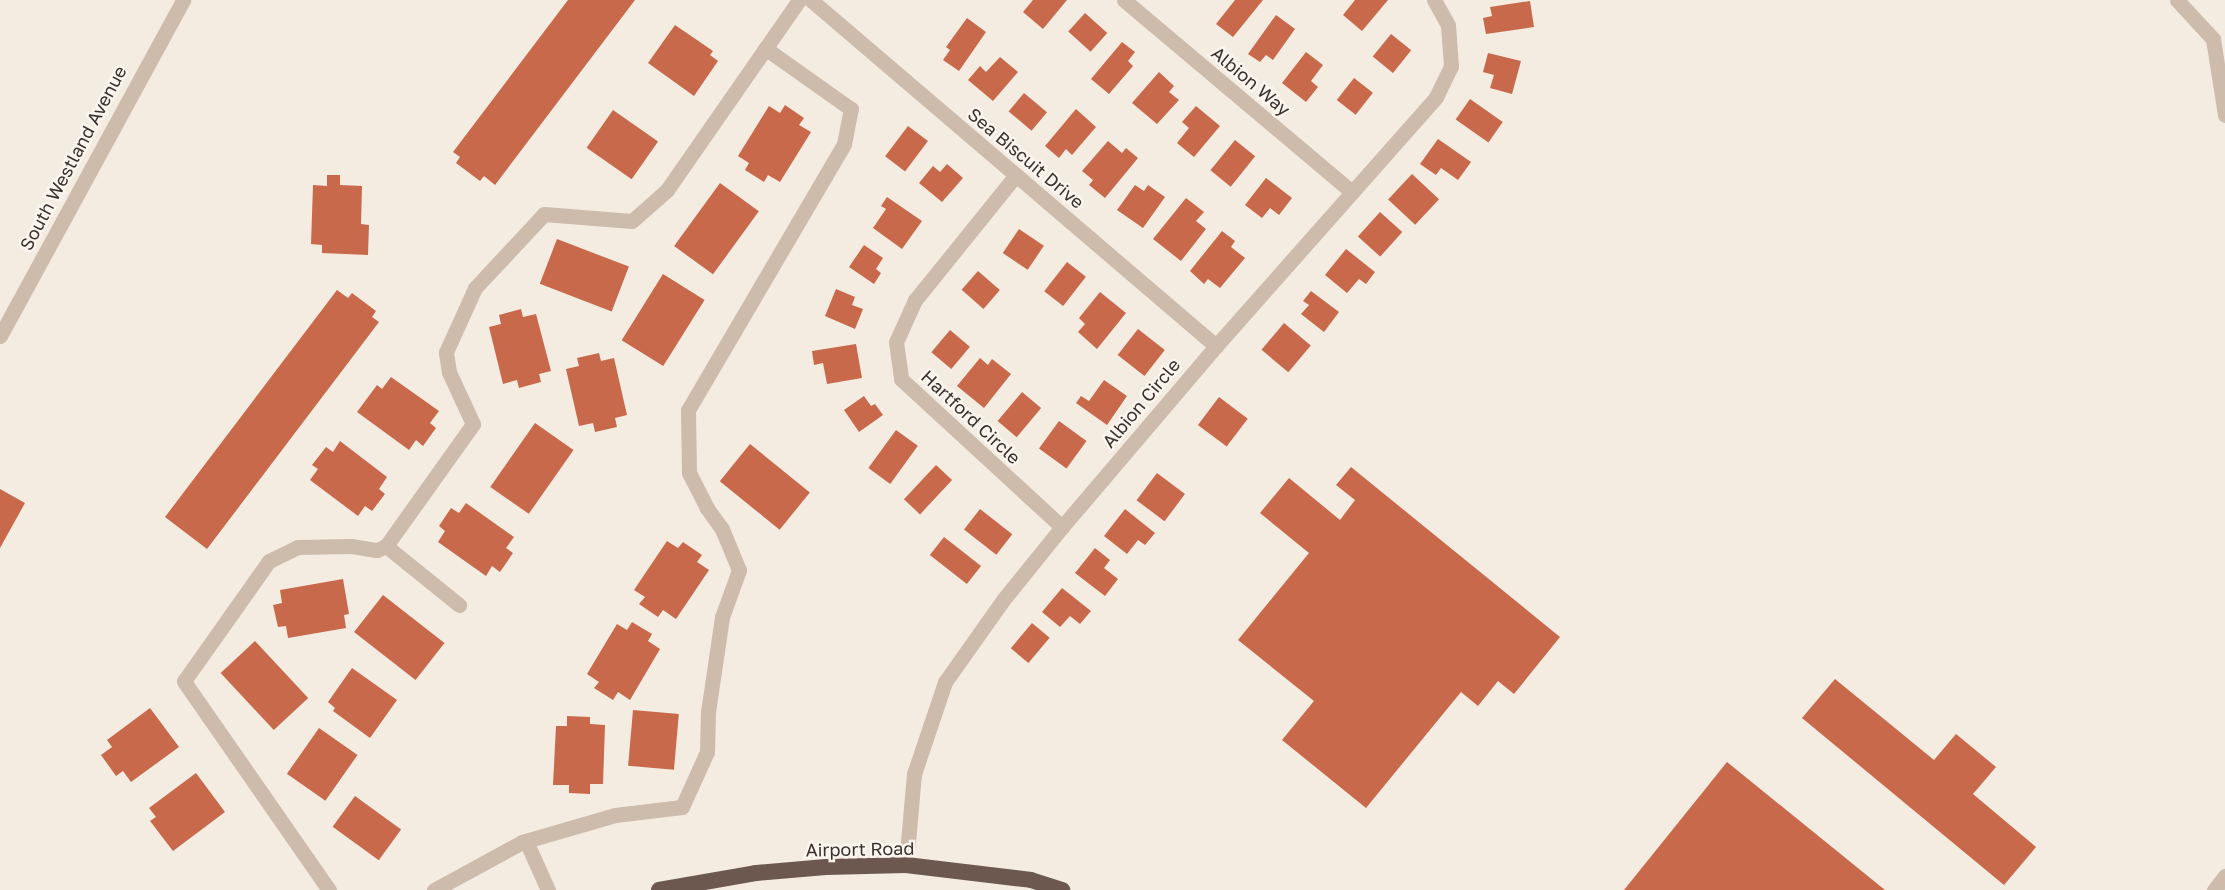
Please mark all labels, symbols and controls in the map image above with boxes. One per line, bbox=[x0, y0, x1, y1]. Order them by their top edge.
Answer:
street label: Albion Way bbox=[1207, 42, 1295, 120]
street label: South Westland Avenue bbox=[15, 62, 131, 254]
street label: Sea Biscuit Drive bbox=[964, 103, 1088, 213]
street label: Albion Circle bbox=[1098, 354, 1184, 452]
street label: Hartford Circle bbox=[917, 366, 1025, 468]
street label: Airport Road bbox=[805, 837, 915, 861]

